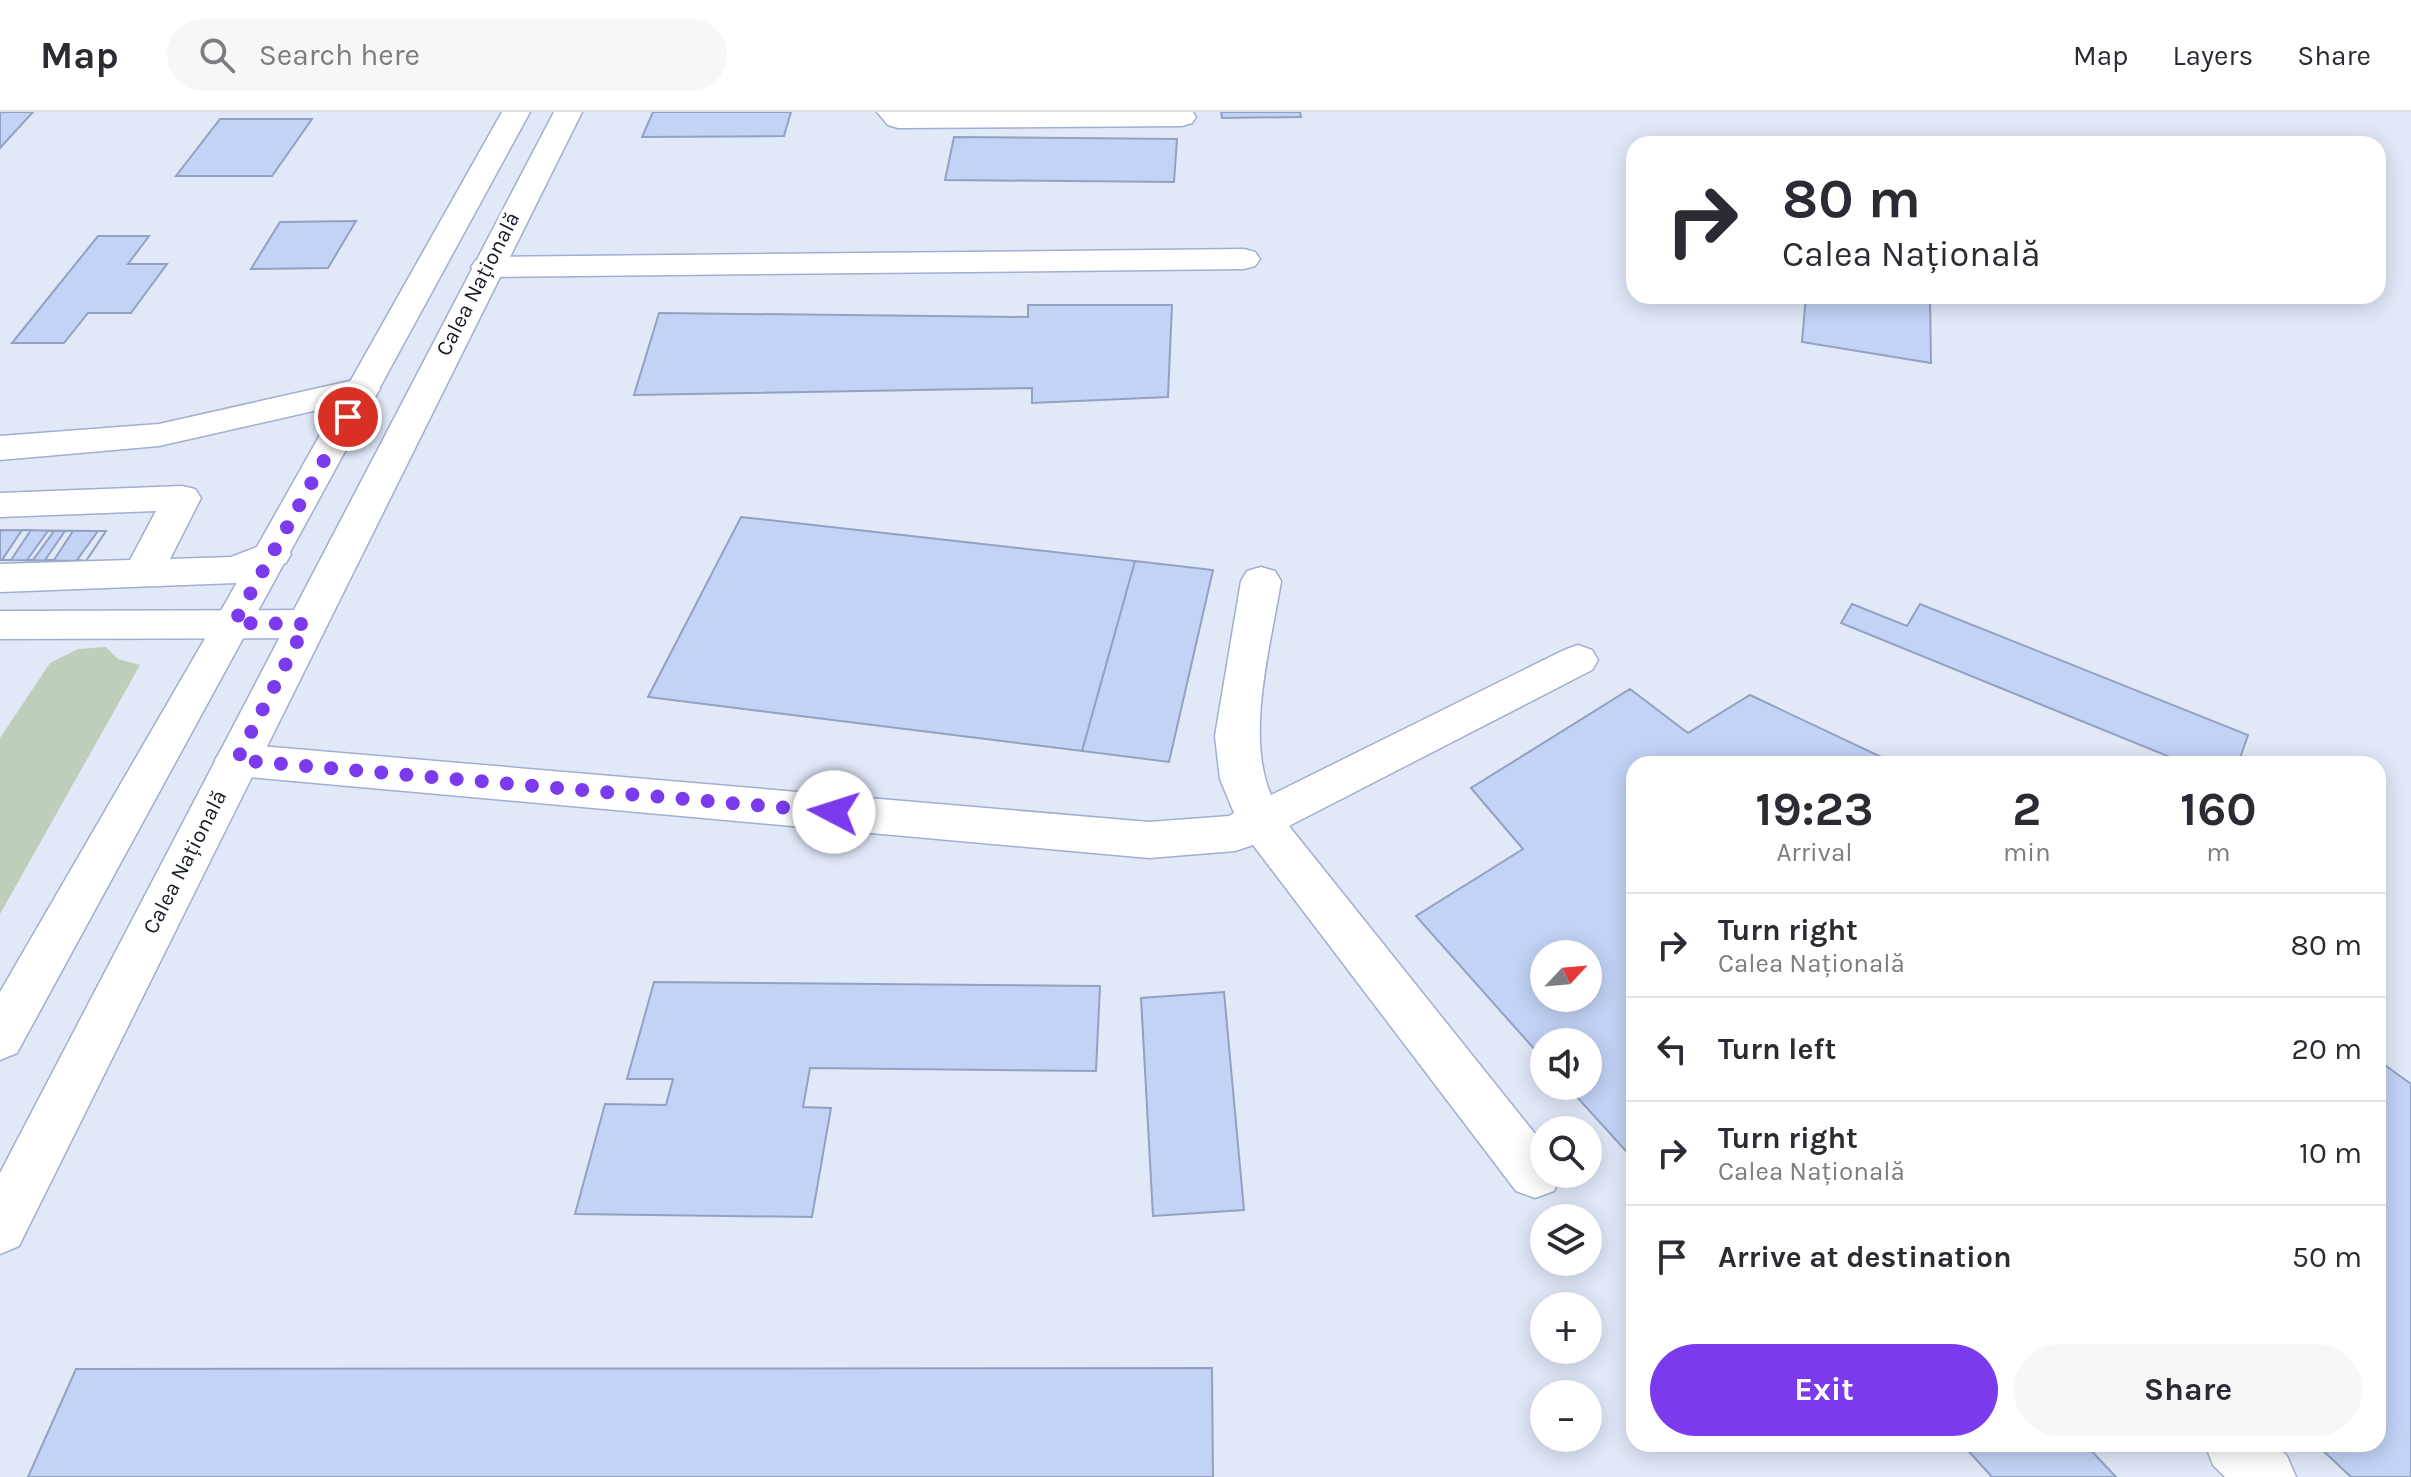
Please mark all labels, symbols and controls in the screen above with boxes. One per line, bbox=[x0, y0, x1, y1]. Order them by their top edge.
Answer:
search box bbox=[167, 19, 727, 91]
text: Map bbox=[40, 33, 119, 78]
icon: search bbox=[195, 33, 239, 77]
text: Search here bbox=[259, 37, 420, 73]
text: Map bbox=[2073, 39, 2128, 72]
text: Layers bbox=[2172, 39, 2253, 72]
text: Share bbox=[2297, 39, 2371, 72]
text: 80 m bbox=[1782, 166, 1921, 231]
icon: right bbox=[1650, 168, 1754, 272]
street label: Calea Națională bbox=[431, 208, 525, 360]
text: Calea Națională bbox=[1782, 233, 2041, 275]
pin bbox=[314, 383, 382, 451]
icon: arrive bbox=[326, 395, 370, 439]
position arrow bbox=[792, 770, 876, 854]
text: 19:23 bbox=[1755, 781, 1874, 837]
text: 2 bbox=[2012, 781, 2041, 837]
text: 160 bbox=[2180, 781, 2257, 837]
street label: Calea Națională bbox=[138, 786, 232, 938]
text: Arrival bbox=[1776, 837, 1853, 868]
text: min bbox=[2003, 837, 2051, 868]
text: m bbox=[2206, 837, 2231, 868]
text: Turn right bbox=[1718, 912, 1858, 948]
icon: right bbox=[1650, 923, 1694, 967]
text: 80 m bbox=[2291, 927, 2362, 963]
north arrow bbox=[1530, 940, 1602, 1012]
map controls bbox=[1530, 940, 1602, 1452]
text: Calea Națională bbox=[1718, 948, 1905, 979]
icon: left bbox=[1650, 1027, 1694, 1071]
button: sound bbox=[1530, 1028, 1602, 1100]
text: Turn left bbox=[1718, 1031, 1836, 1067]
text: 20 m bbox=[2292, 1031, 2362, 1067]
button: search bbox=[1530, 1116, 1602, 1188]
text: Turn right bbox=[1718, 1120, 1858, 1156]
icon: right bbox=[1650, 1131, 1694, 1175]
text: 10 m bbox=[2299, 1135, 2362, 1171]
text: Calea Națională bbox=[1718, 1156, 1905, 1187]
button: layers bbox=[1530, 1204, 1602, 1276]
icon: arrive bbox=[1650, 1235, 1694, 1279]
text: Arrive at destination bbox=[1718, 1239, 2012, 1275]
text: 50 m bbox=[2292, 1239, 2362, 1275]
button: + bbox=[1530, 1292, 1602, 1364]
button: Exit bbox=[1650, 1344, 1998, 1436]
button: Share bbox=[2014, 1344, 2362, 1436]
button: − bbox=[1530, 1380, 1602, 1452]

